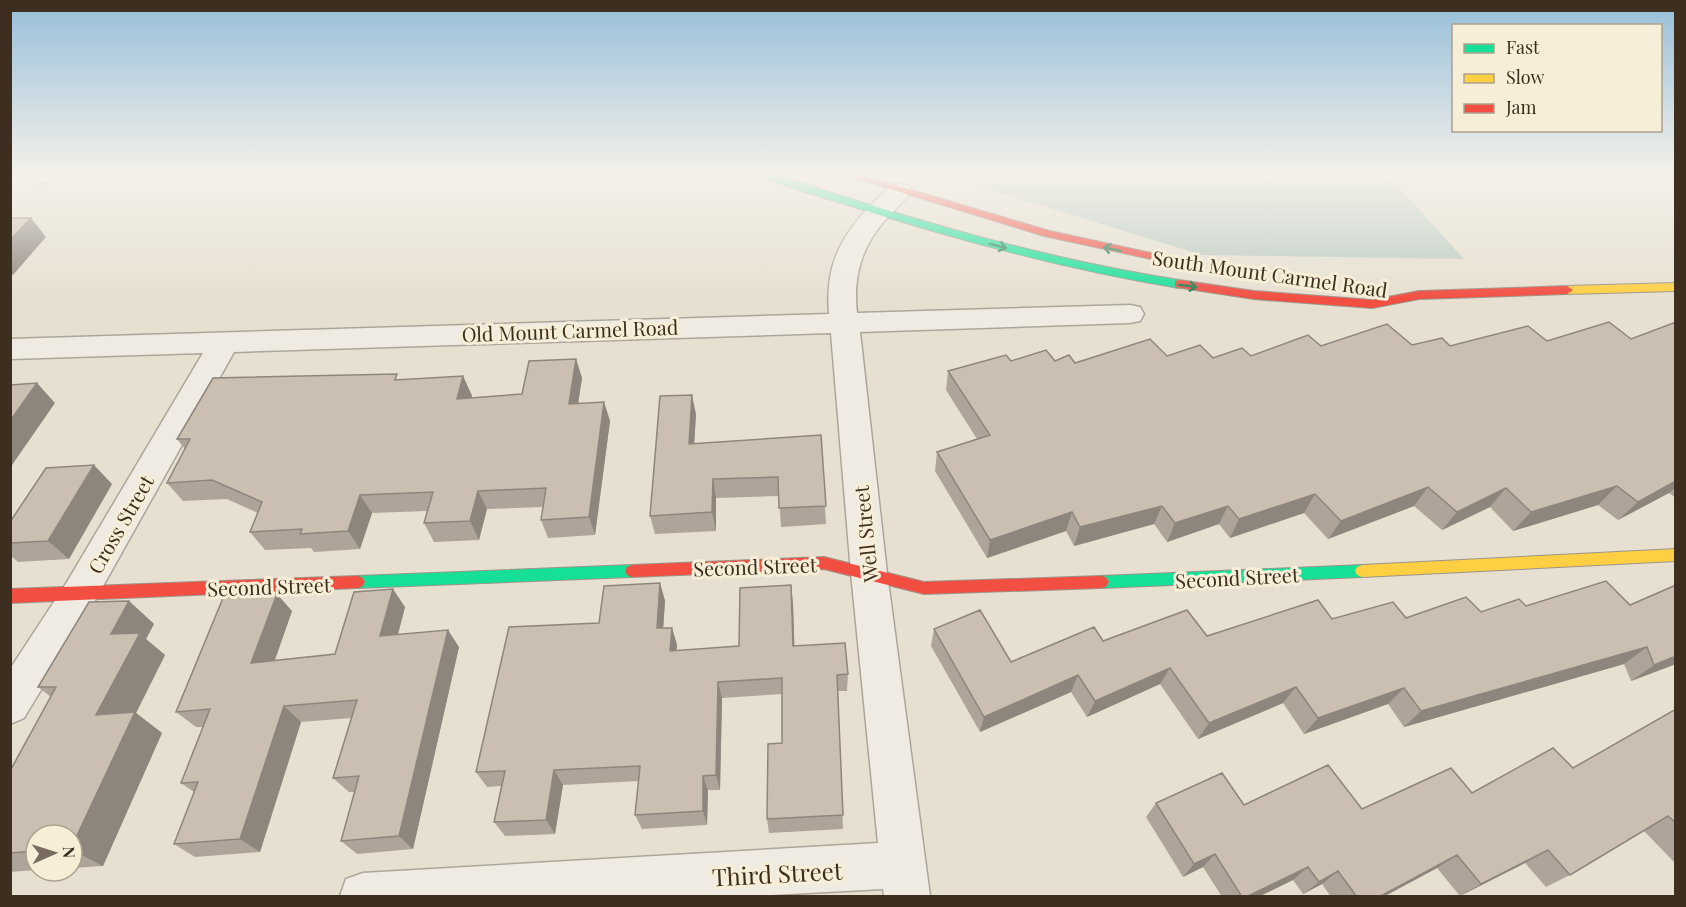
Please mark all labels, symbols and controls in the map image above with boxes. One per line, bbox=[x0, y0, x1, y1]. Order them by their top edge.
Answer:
legend bbox=[1452, 24, 1662, 132]
text: Fast bbox=[1506, 35, 1540, 59]
text: Slow bbox=[1506, 65, 1544, 89]
text: Jam bbox=[1505, 95, 1536, 119]
one-way arrow bbox=[988, 241, 1007, 253]
one-way arrow bbox=[1103, 243, 1123, 254]
street label: South Mount Carmel Road bbox=[1151, 243, 1390, 303]
one-way arrow bbox=[1178, 280, 1198, 291]
street label: Old Mount Carmel Road bbox=[461, 313, 679, 347]
street label: Cross Street bbox=[81, 469, 160, 578]
street label: Well Street bbox=[846, 483, 884, 585]
street label: Second Street bbox=[693, 550, 818, 582]
street label: Second Street bbox=[1174, 560, 1300, 594]
street label: Second Street bbox=[207, 570, 332, 602]
north arrow bbox=[24, 823, 84, 883]
text: N bbox=[59, 846, 80, 859]
street label: Third Street bbox=[711, 854, 843, 892]

